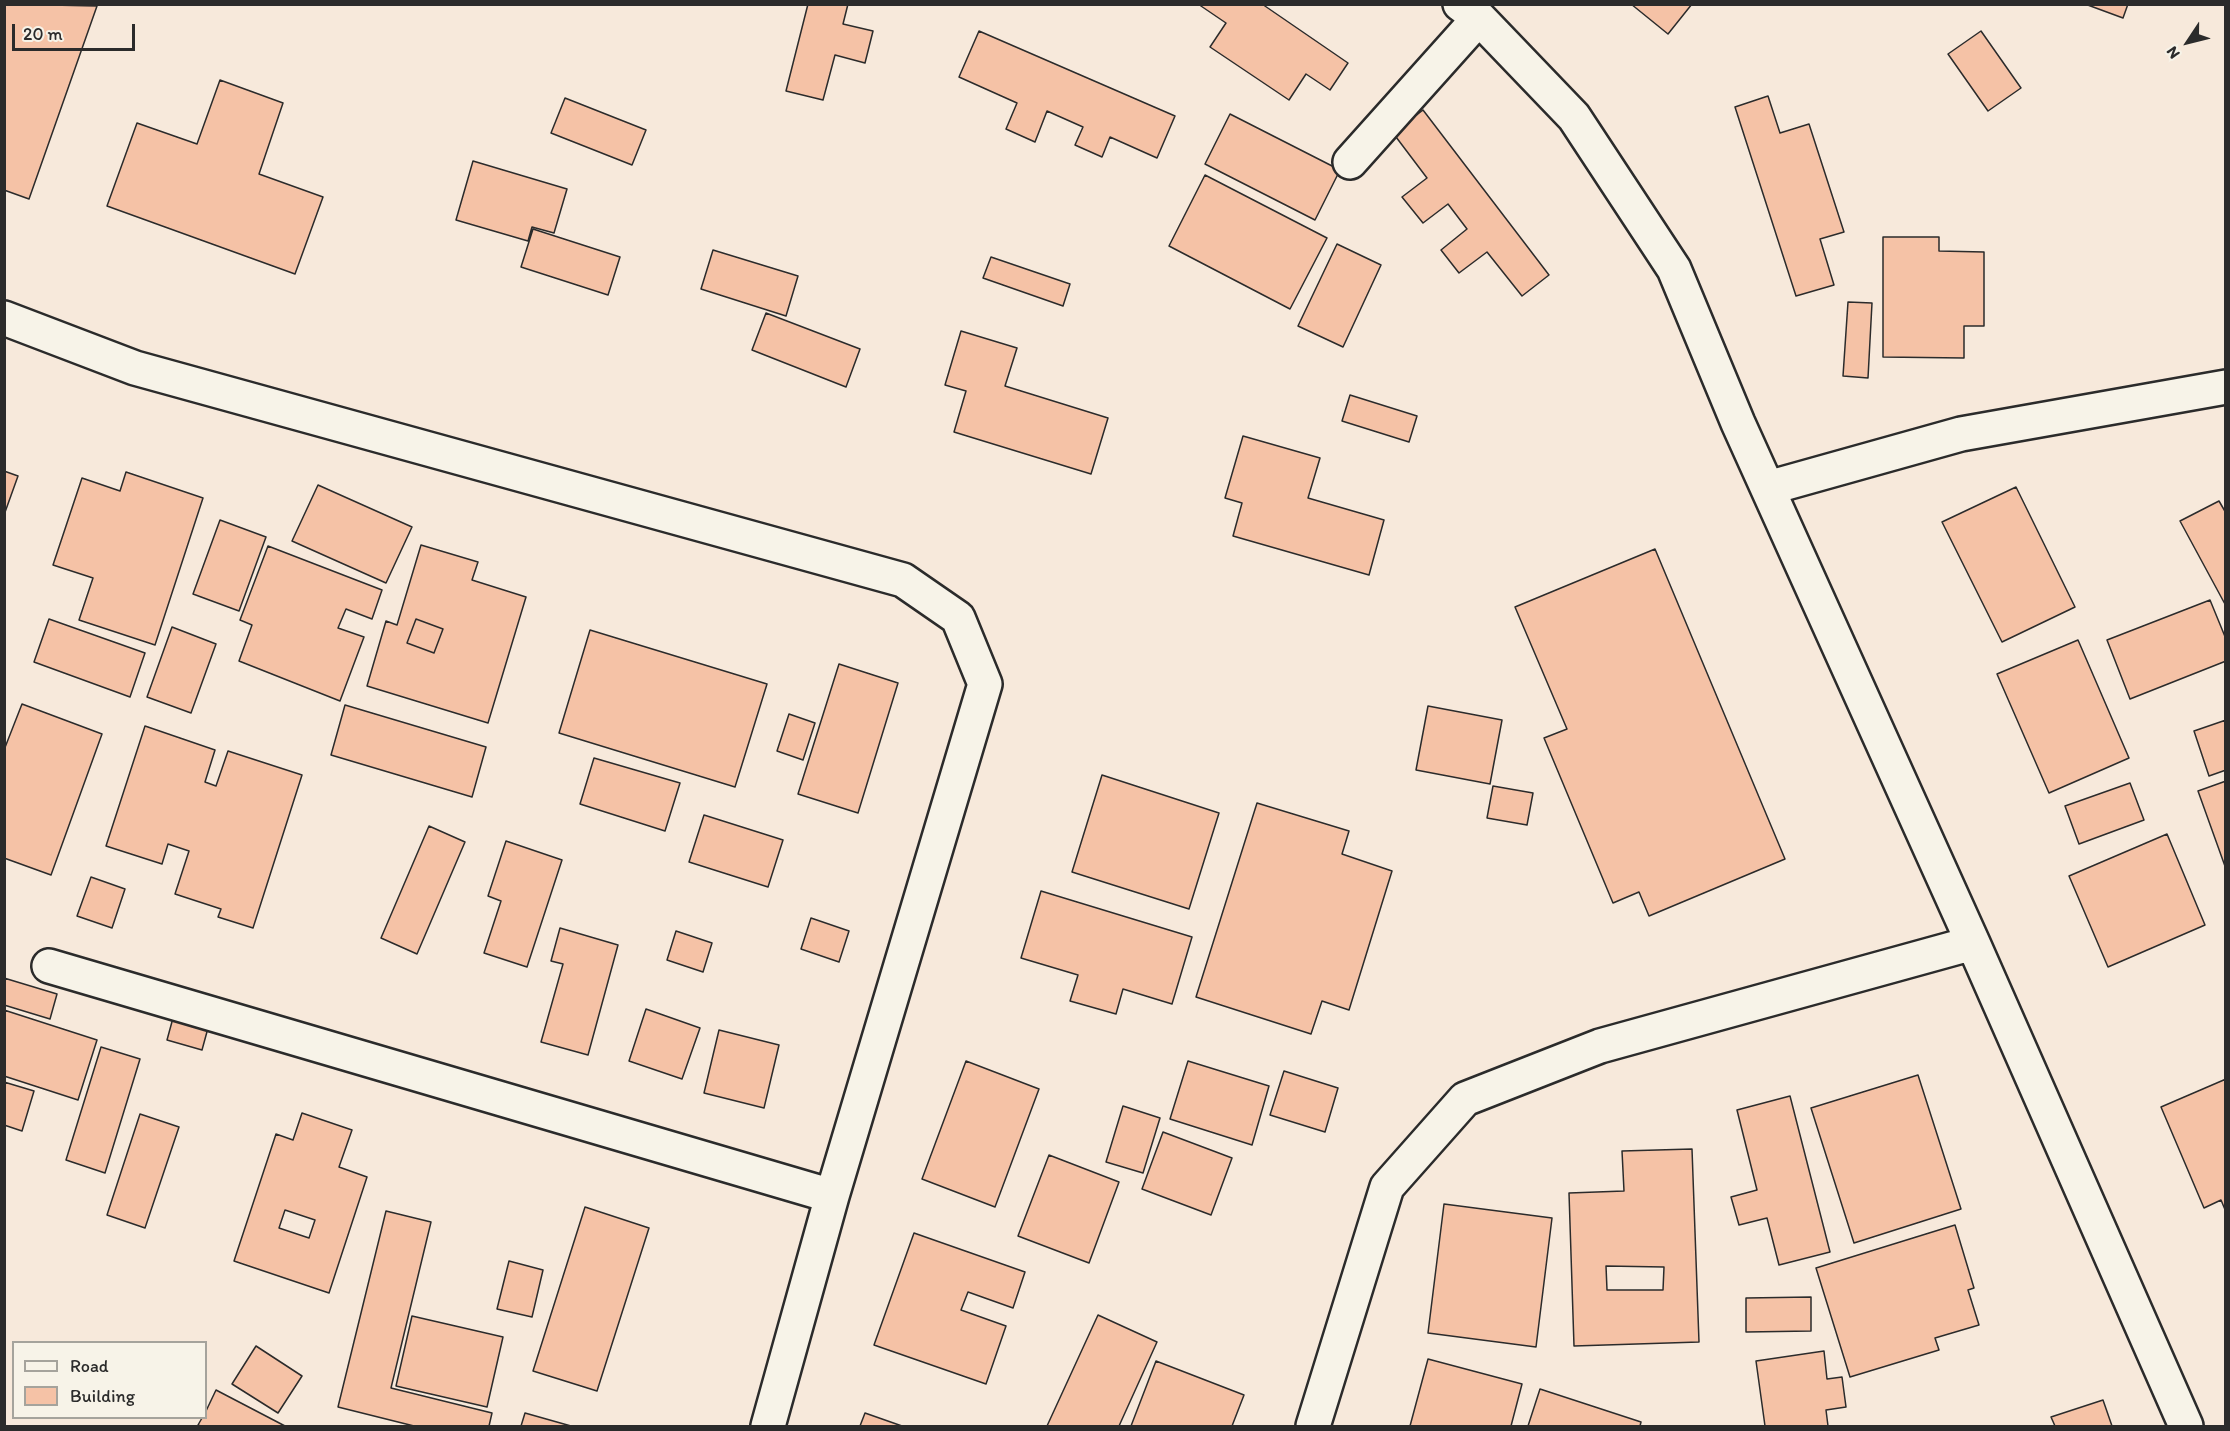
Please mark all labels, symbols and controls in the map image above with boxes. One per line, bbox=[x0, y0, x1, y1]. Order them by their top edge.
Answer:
scale bar bbox=[15, 12, 138, 50]
north arrow bbox=[2158, 12, 2218, 72]
text: 20 m bbox=[23, 23, 63, 45]
text: N bbox=[2162, 43, 2184, 62]
legend bbox=[12, 1341, 207, 1419]
text: Road bbox=[70, 1355, 109, 1377]
text: Building bbox=[70, 1385, 135, 1407]

